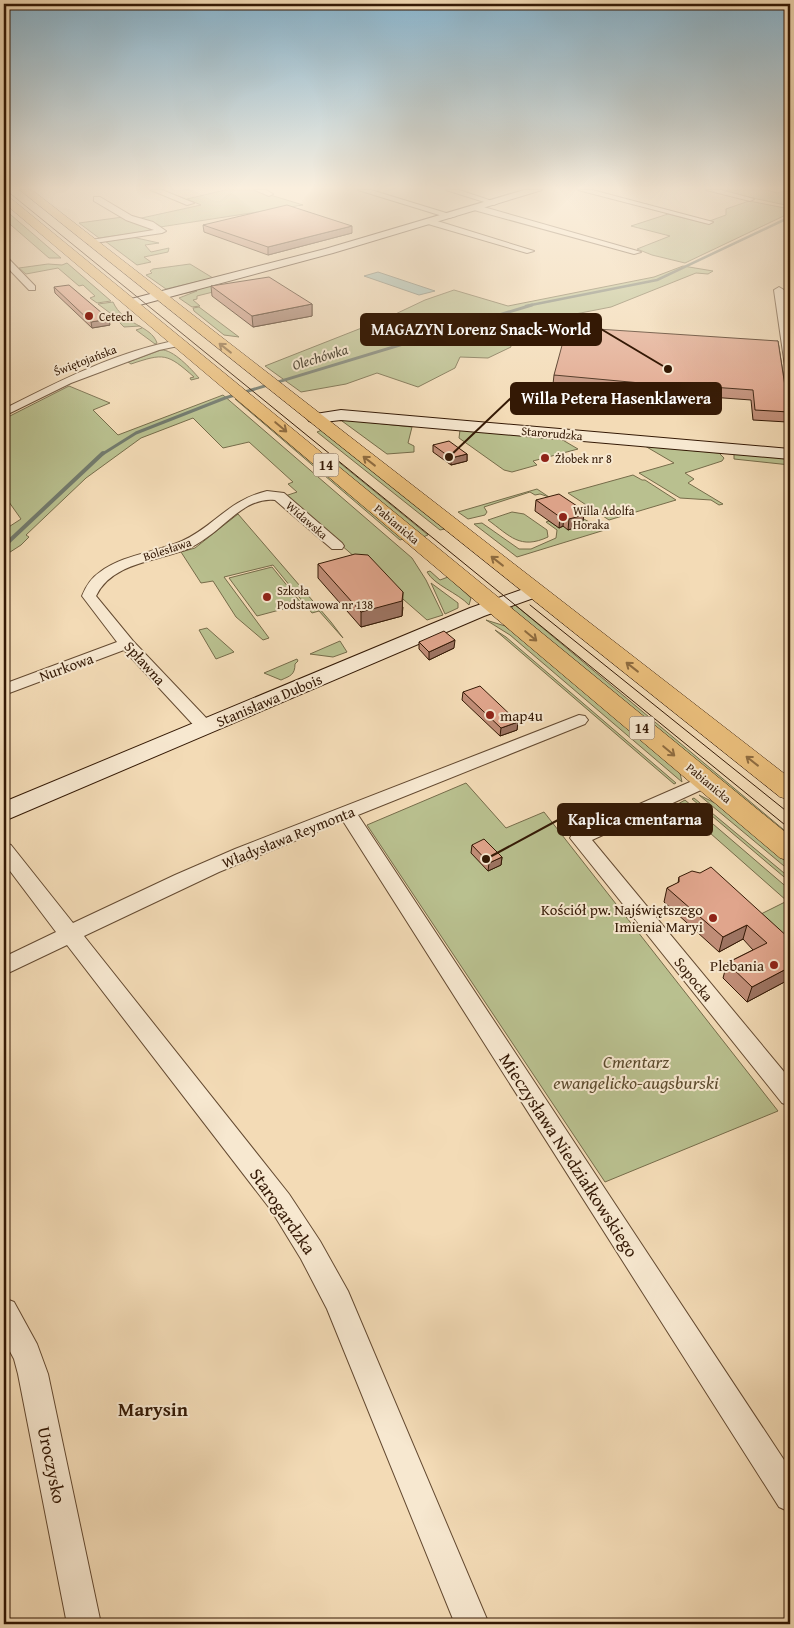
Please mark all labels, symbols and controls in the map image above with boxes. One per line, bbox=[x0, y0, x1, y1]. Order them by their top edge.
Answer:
place label: Cetech bbox=[99, 308, 133, 325]
marker: Cetech bbox=[83, 310, 95, 322]
callout: MAGAZYN Lorenz Snack-World bbox=[361, 314, 601, 345]
text: MAGAZYN Lorenz Snack-World bbox=[371, 317, 592, 341]
water label: Olechówka bbox=[290, 339, 351, 375]
street label: Świętojańska bbox=[51, 340, 119, 380]
one-way arrow bbox=[219, 343, 232, 354]
callout: Willa Petera Hasenklawera bbox=[511, 383, 721, 414]
text: Willa Petera Hasenklawera bbox=[521, 386, 712, 410]
one-way arrow bbox=[274, 422, 287, 433]
street label: Starorudzka bbox=[521, 422, 584, 444]
place label: Żłobek nr 8 bbox=[555, 450, 612, 467]
marker: Żłobek nr 8 bbox=[539, 452, 551, 464]
road number: 14 bbox=[314, 454, 338, 476]
one-way arrow bbox=[362, 455, 375, 466]
street label: Widawska bbox=[282, 497, 332, 543]
street label: Pabianicka bbox=[371, 500, 424, 548]
place label: Willa Adolfa Horaka bbox=[573, 502, 635, 533]
marker: Willa Adolfa Horaka bbox=[557, 511, 569, 523]
street label: Bolesława bbox=[141, 533, 194, 565]
one-way arrow bbox=[490, 555, 503, 566]
place label: Szkoła Podstawowa nr 138 bbox=[277, 582, 373, 613]
marker: Szkoła Podstawowa nr 138 bbox=[261, 591, 273, 603]
one-way arrow bbox=[524, 630, 537, 642]
street label: Spławna bbox=[120, 636, 170, 690]
street label: Nurkowa bbox=[36, 647, 96, 687]
one-way arrow bbox=[625, 662, 639, 672]
street label: Stanisława Dubois bbox=[213, 668, 325, 732]
place label: map4u bbox=[500, 705, 544, 726]
marker: map4u bbox=[484, 709, 496, 721]
road number: 14 bbox=[630, 716, 654, 740]
one-way arrow bbox=[663, 745, 676, 756]
one-way arrow bbox=[746, 756, 759, 767]
street label: Pabianicka bbox=[683, 759, 736, 807]
street label: Władysława Reymonta bbox=[218, 801, 358, 873]
callout: Kaplica cmentarna bbox=[558, 804, 712, 835]
text: Kaplica cmentarna bbox=[568, 807, 703, 831]
place label: Kościół pw. Najświętszego Imienia Maryi bbox=[541, 899, 703, 937]
marker: Kościół pw. Najświętszego Imienia Maryi bbox=[707, 912, 719, 924]
street label: Sopocka bbox=[670, 952, 718, 1006]
place label: Plebania bbox=[710, 955, 764, 976]
marker: Plebania bbox=[768, 959, 780, 971]
street label: Mieczysława Niedziałkowskiego bbox=[493, 1048, 645, 1262]
park label: Cmentarz ewangelicko-augsburski bbox=[553, 1048, 719, 1096]
street label: Starogardzka bbox=[243, 1162, 323, 1260]
district label: Marysin bbox=[118, 1395, 189, 1423]
street label: Uroczysko bbox=[31, 1424, 73, 1506]

